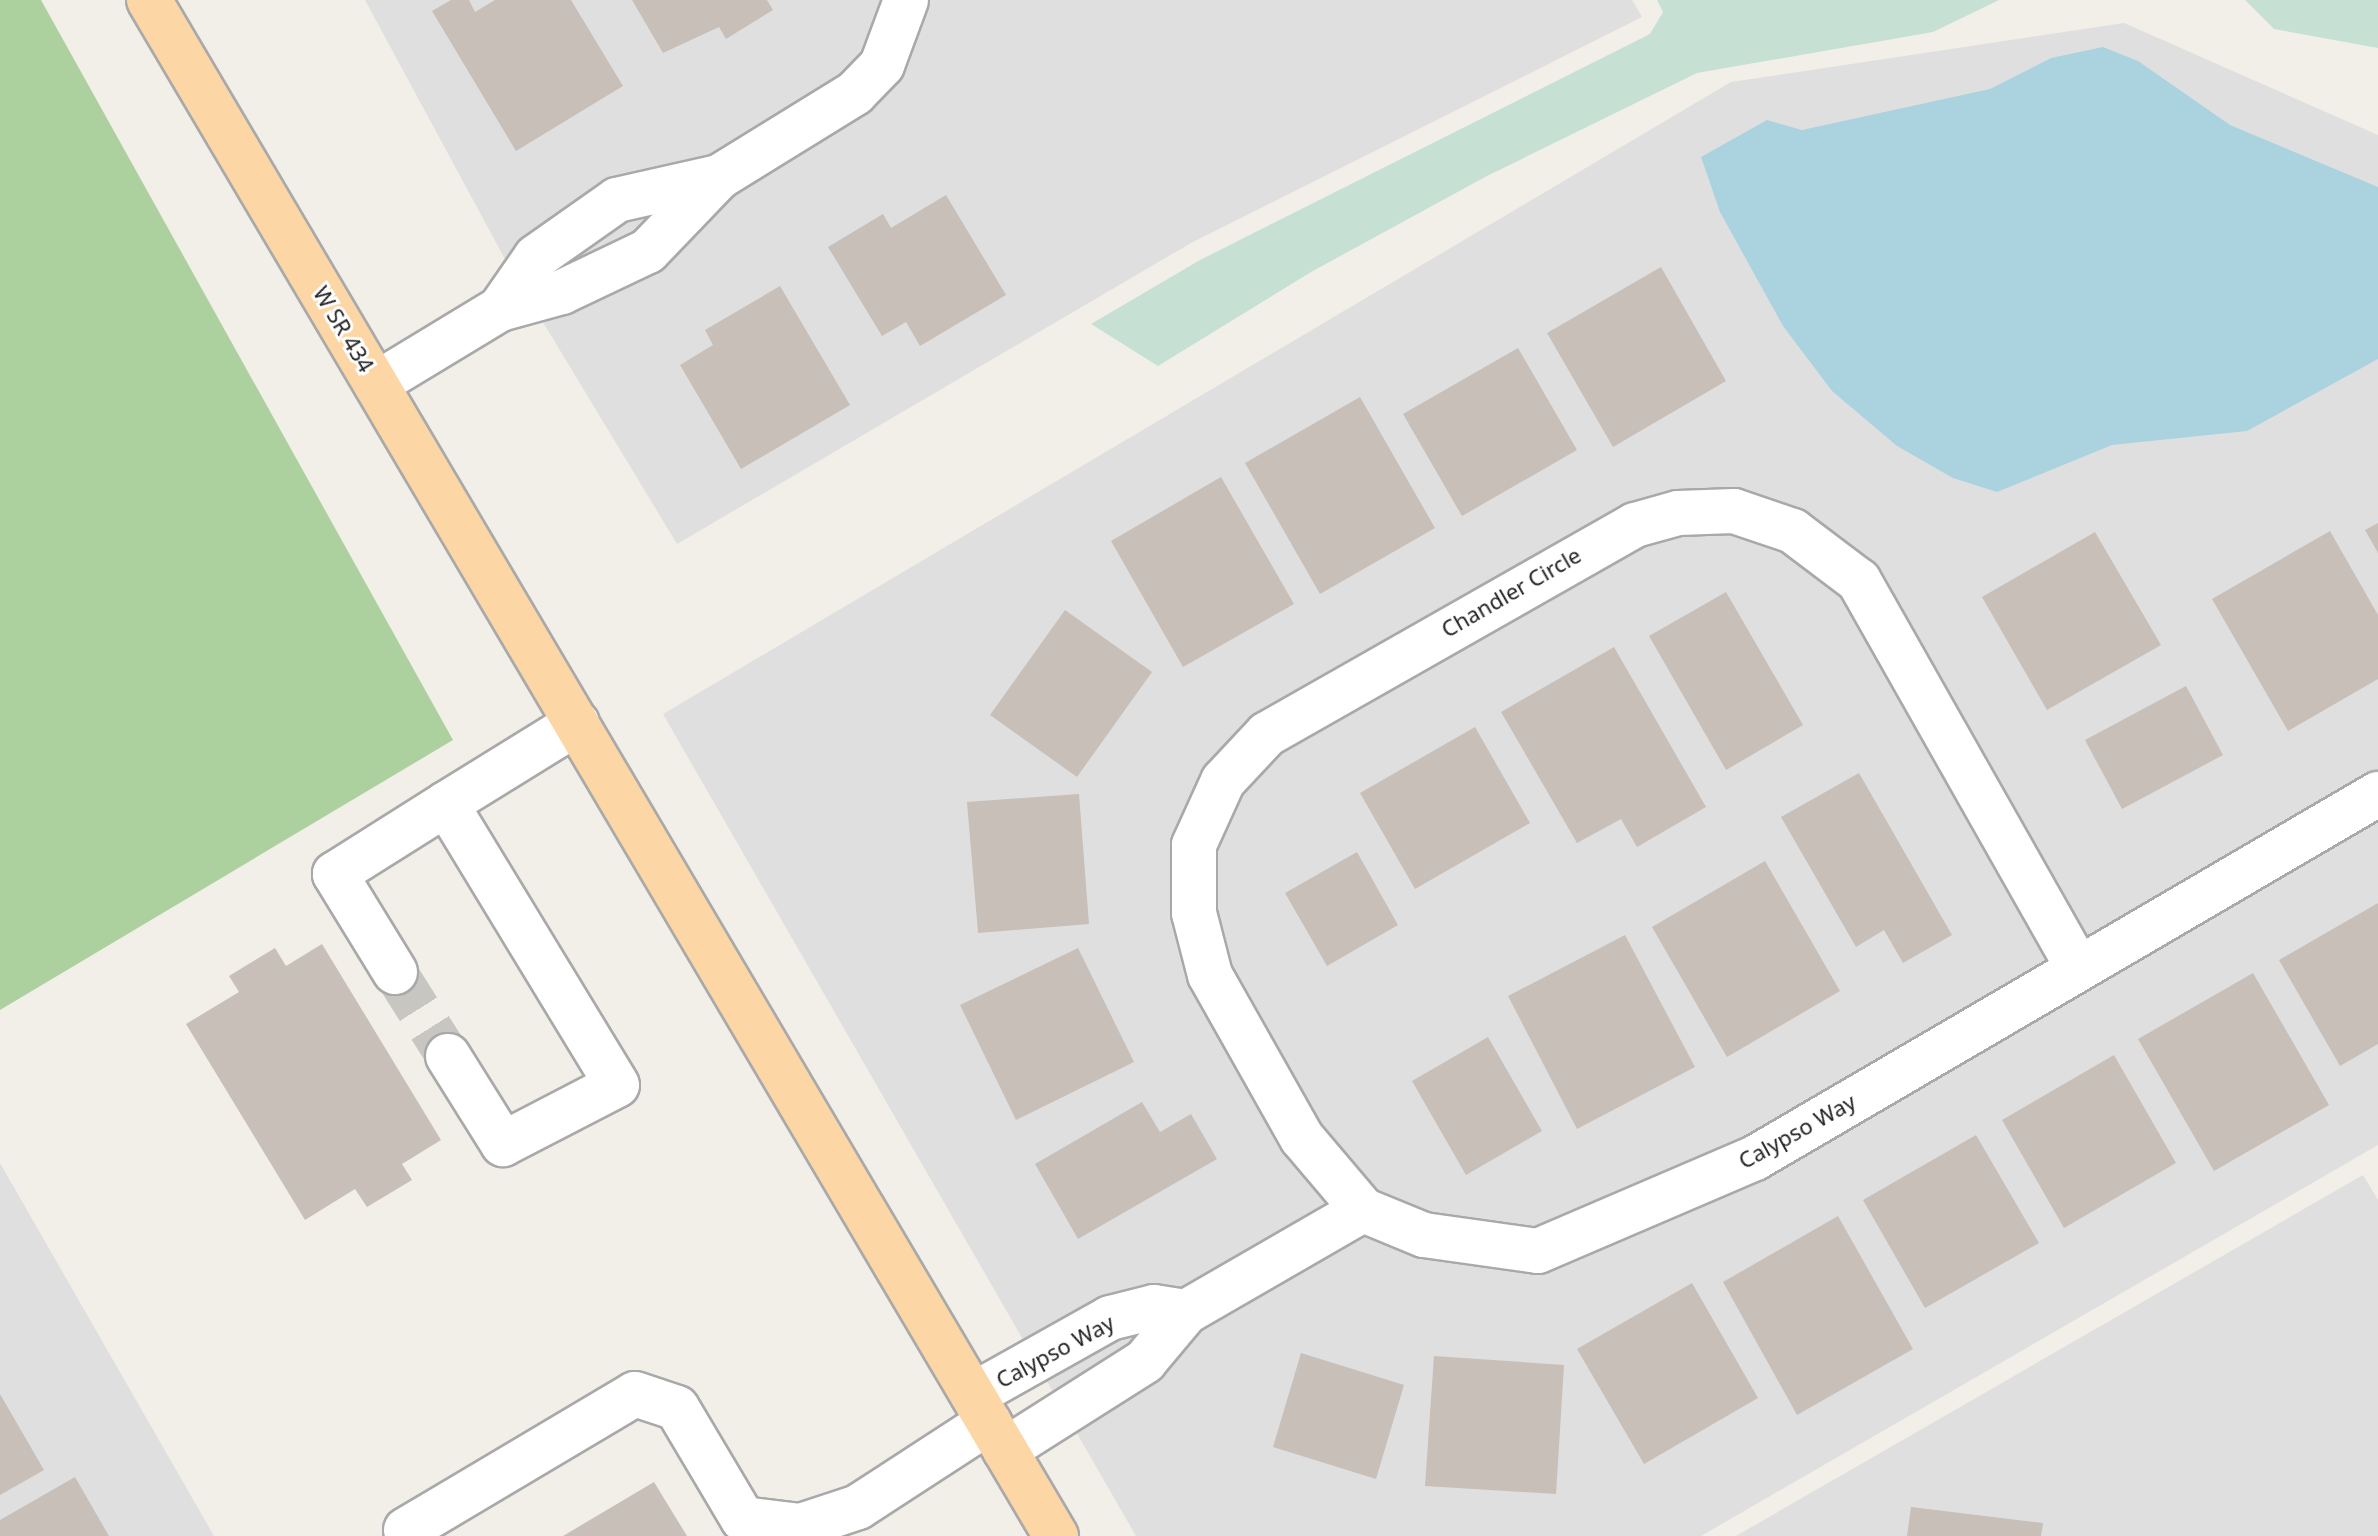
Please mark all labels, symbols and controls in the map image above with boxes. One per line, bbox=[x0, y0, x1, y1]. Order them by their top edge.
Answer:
street label: W SR 434 bbox=[308, 281, 380, 377]
street label: Chandler Circle bbox=[1437, 541, 1585, 643]
street label: Calypso Way bbox=[1734, 1088, 1860, 1174]
street label: Calypso Way bbox=[991, 1309, 1119, 1393]

